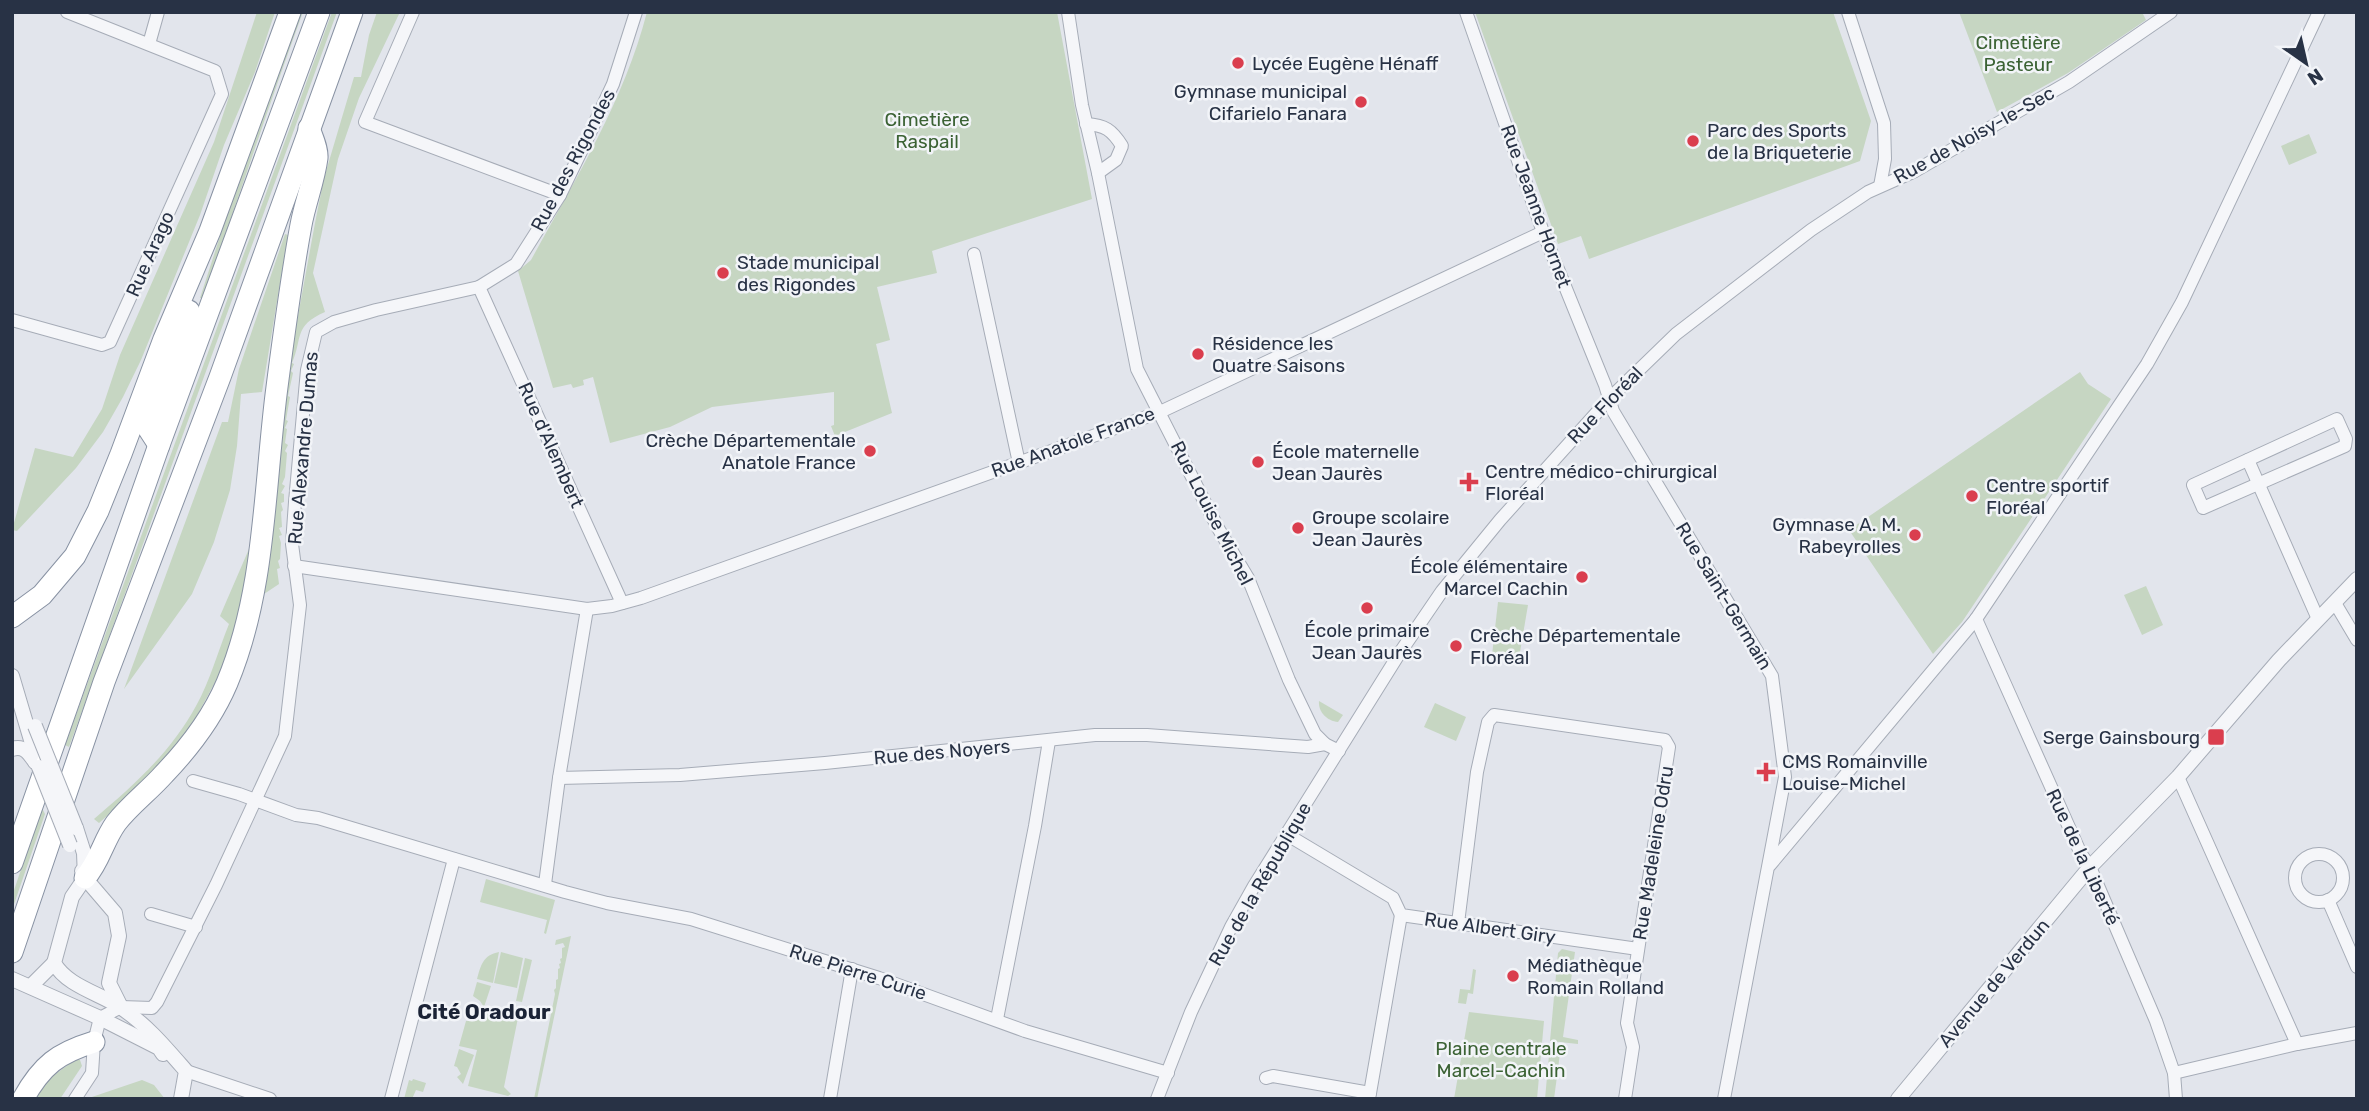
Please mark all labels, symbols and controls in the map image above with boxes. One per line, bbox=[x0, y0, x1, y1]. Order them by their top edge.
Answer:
north arrow bbox=[2271, 28, 2341, 98]
park label: Cimetière Pasteur bbox=[1975, 31, 2061, 76]
place label: Lycée Eugène Hénaff bbox=[1252, 52, 1439, 75]
marker: Lycée Eugène Hénaff bbox=[1230, 55, 1246, 71]
text: N bbox=[2303, 63, 2327, 90]
place label: Gymnase municipal Cifarielo Fanara bbox=[1174, 80, 1347, 125]
street label: Rue de Noisy-le-Sec bbox=[1890, 81, 2058, 189]
street label: Rue des Rigondes bbox=[526, 85, 620, 235]
marker: Gymnase municipal Cifarielo Fanara bbox=[1353, 94, 1369, 110]
park label: Cimetière Raspail bbox=[884, 108, 970, 153]
place label: Parc des Sports de la Briqueterie bbox=[1707, 119, 1852, 164]
street label: Rue Jeanne Hornet bbox=[1496, 121, 1576, 291]
marker: Parc des Sports de la Briqueterie bbox=[1685, 133, 1701, 149]
street label: Rue Arago bbox=[121, 208, 179, 300]
place label: Stade municipal des Rigondes bbox=[737, 251, 879, 296]
marker: Stade municipal des Rigondes bbox=[715, 265, 731, 281]
place label: Résidence les Quatre Saisons bbox=[1212, 332, 1345, 377]
marker: Résidence les Quatre Saisons bbox=[1190, 346, 1206, 362]
street label: Rue Alexandre Dumas bbox=[283, 350, 323, 546]
street label: Rue Floréal bbox=[1562, 362, 1648, 448]
street label: Rue d'Alembert bbox=[513, 379, 589, 512]
street label: Rue Anatole France bbox=[988, 402, 1158, 482]
place label: Crèche Départementale Anatole France bbox=[645, 429, 856, 474]
street label: Rue Louise Michel bbox=[1166, 437, 1258, 589]
place label: École maternelle Jean Jaurès bbox=[1272, 440, 1419, 485]
marker: Crèche Départementale Anatole France bbox=[862, 443, 878, 459]
marker: École maternelle Jean Jaurès bbox=[1250, 454, 1266, 470]
place label: Centre médico-chirurgical Floréal bbox=[1485, 460, 1717, 505]
marker: Centre médico-chirurgical Floréal bbox=[1459, 472, 1479, 492]
place label: Centre sportif Floréal bbox=[1986, 474, 2110, 519]
marker: Centre sportif Floréal bbox=[1964, 488, 1980, 504]
place label: Groupe scolaire Jean Jaurès bbox=[1312, 506, 1449, 551]
place label: Gymnase A. M. Rabeyrolles bbox=[1772, 513, 1901, 558]
street label: Rue Saint-Germain bbox=[1671, 518, 1777, 674]
marker: Groupe scolaire Jean Jaurès bbox=[1290, 520, 1306, 536]
marker: Gymnase A. M. Rabeyrolles bbox=[1907, 527, 1923, 543]
place label: École élémentaire Marcel Cachin bbox=[1410, 555, 1568, 600]
marker: École élémentaire Marcel Cachin bbox=[1574, 569, 1590, 585]
marker: École primaire Jean Jaurès bbox=[1359, 600, 1375, 616]
place label: École primaire Jean Jaurès bbox=[1304, 619, 1430, 664]
place label: Crèche Départementale Floréal bbox=[1470, 624, 1681, 669]
marker: Crèche Départementale Floréal bbox=[1448, 638, 1464, 654]
place label: Serge Gainsbourg bbox=[2043, 726, 2200, 749]
marker: Serge Gainsbourg bbox=[2206, 727, 2226, 747]
street label: Rue des Noyers bbox=[873, 735, 1011, 769]
place label: CMS Romainville Louise-Michel bbox=[1782, 750, 1928, 795]
marker: CMS Romainville Louise-Michel bbox=[1756, 762, 1776, 782]
street label: Rue Madeleine Odru bbox=[1628, 764, 1678, 942]
street label: Rue de la Liberté bbox=[2041, 785, 2125, 929]
street label: Rue de la République bbox=[1204, 798, 1316, 970]
street label: Rue Albert Giry bbox=[1423, 907, 1557, 949]
street label: Avenue de Verdun bbox=[1934, 914, 2054, 1052]
street label: Rue Pierre Curie bbox=[787, 939, 929, 1005]
place label: Médiathèque Romain Rolland bbox=[1527, 954, 1664, 999]
marker: Médiathèque Romain Rolland bbox=[1505, 968, 1521, 984]
district label: Cité Oradour bbox=[417, 999, 551, 1024]
park label: Plaine centrale Marcel-Cachin bbox=[1435, 1037, 1567, 1082]

